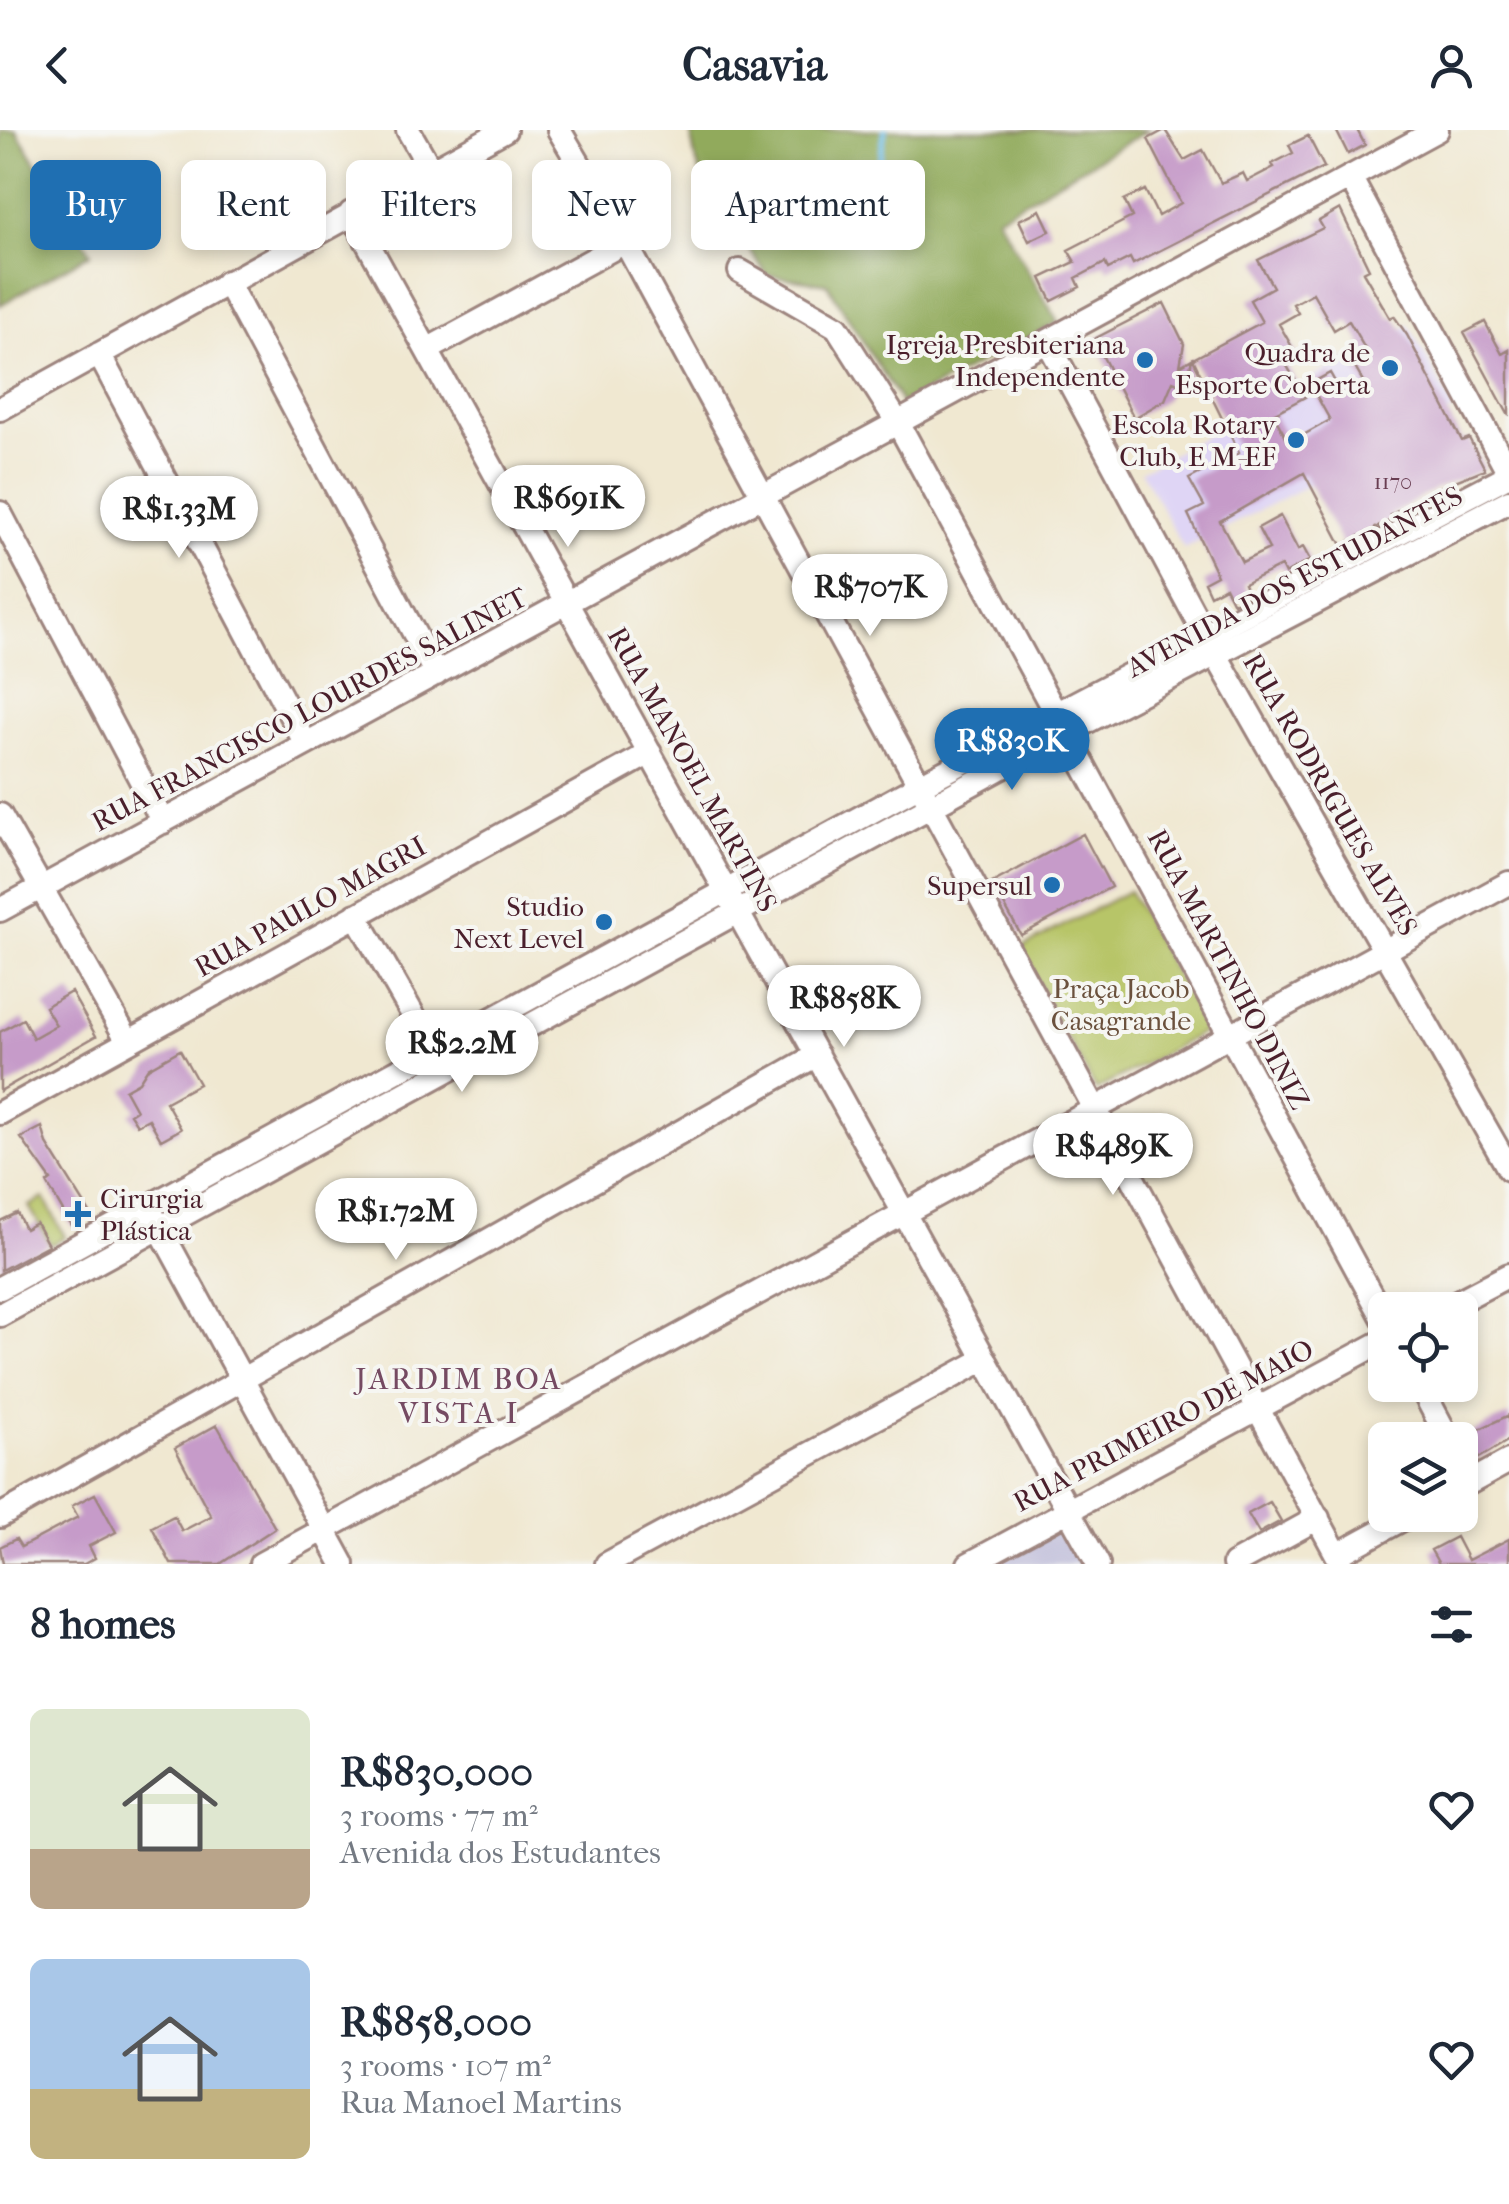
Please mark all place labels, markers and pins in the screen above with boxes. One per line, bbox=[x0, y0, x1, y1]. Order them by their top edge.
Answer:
place label: Igreja Presbiteriana Independente bbox=[886, 328, 1126, 393]
place label: Quadra de Esporte Coberta bbox=[1175, 336, 1371, 401]
marker: Igreja Presbiteriana Independente bbox=[1134, 349, 1156, 371]
marker: Quadra de Esporte Coberta bbox=[1379, 357, 1401, 379]
place label: Escola Rotary Club, E M-EF bbox=[1112, 408, 1277, 473]
marker: Escola Rotary Club, E M-EF bbox=[1285, 429, 1307, 451]
pin: R$691K bbox=[487, 465, 649, 550]
pin: R$1.33M bbox=[87, 476, 271, 561]
pin: R$707K bbox=[789, 554, 951, 639]
pin: R$830K bbox=[931, 708, 1093, 793]
place label: Supersul bbox=[927, 869, 1032, 902]
marker: Supersul bbox=[1041, 874, 1063, 896]
place label: Studio Next Level bbox=[454, 890, 584, 955]
marker: Studio Next Level bbox=[593, 911, 615, 933]
pin: R$858K bbox=[763, 965, 925, 1050]
pin: R$2.2M bbox=[381, 1010, 543, 1095]
pin: R$489K bbox=[1032, 1113, 1194, 1198]
pin: R$1.72M bbox=[304, 1178, 488, 1263]
place label: Cirurgia Plástica bbox=[100, 1182, 204, 1247]
marker: Cirurgia Plástica bbox=[65, 1201, 91, 1227]

